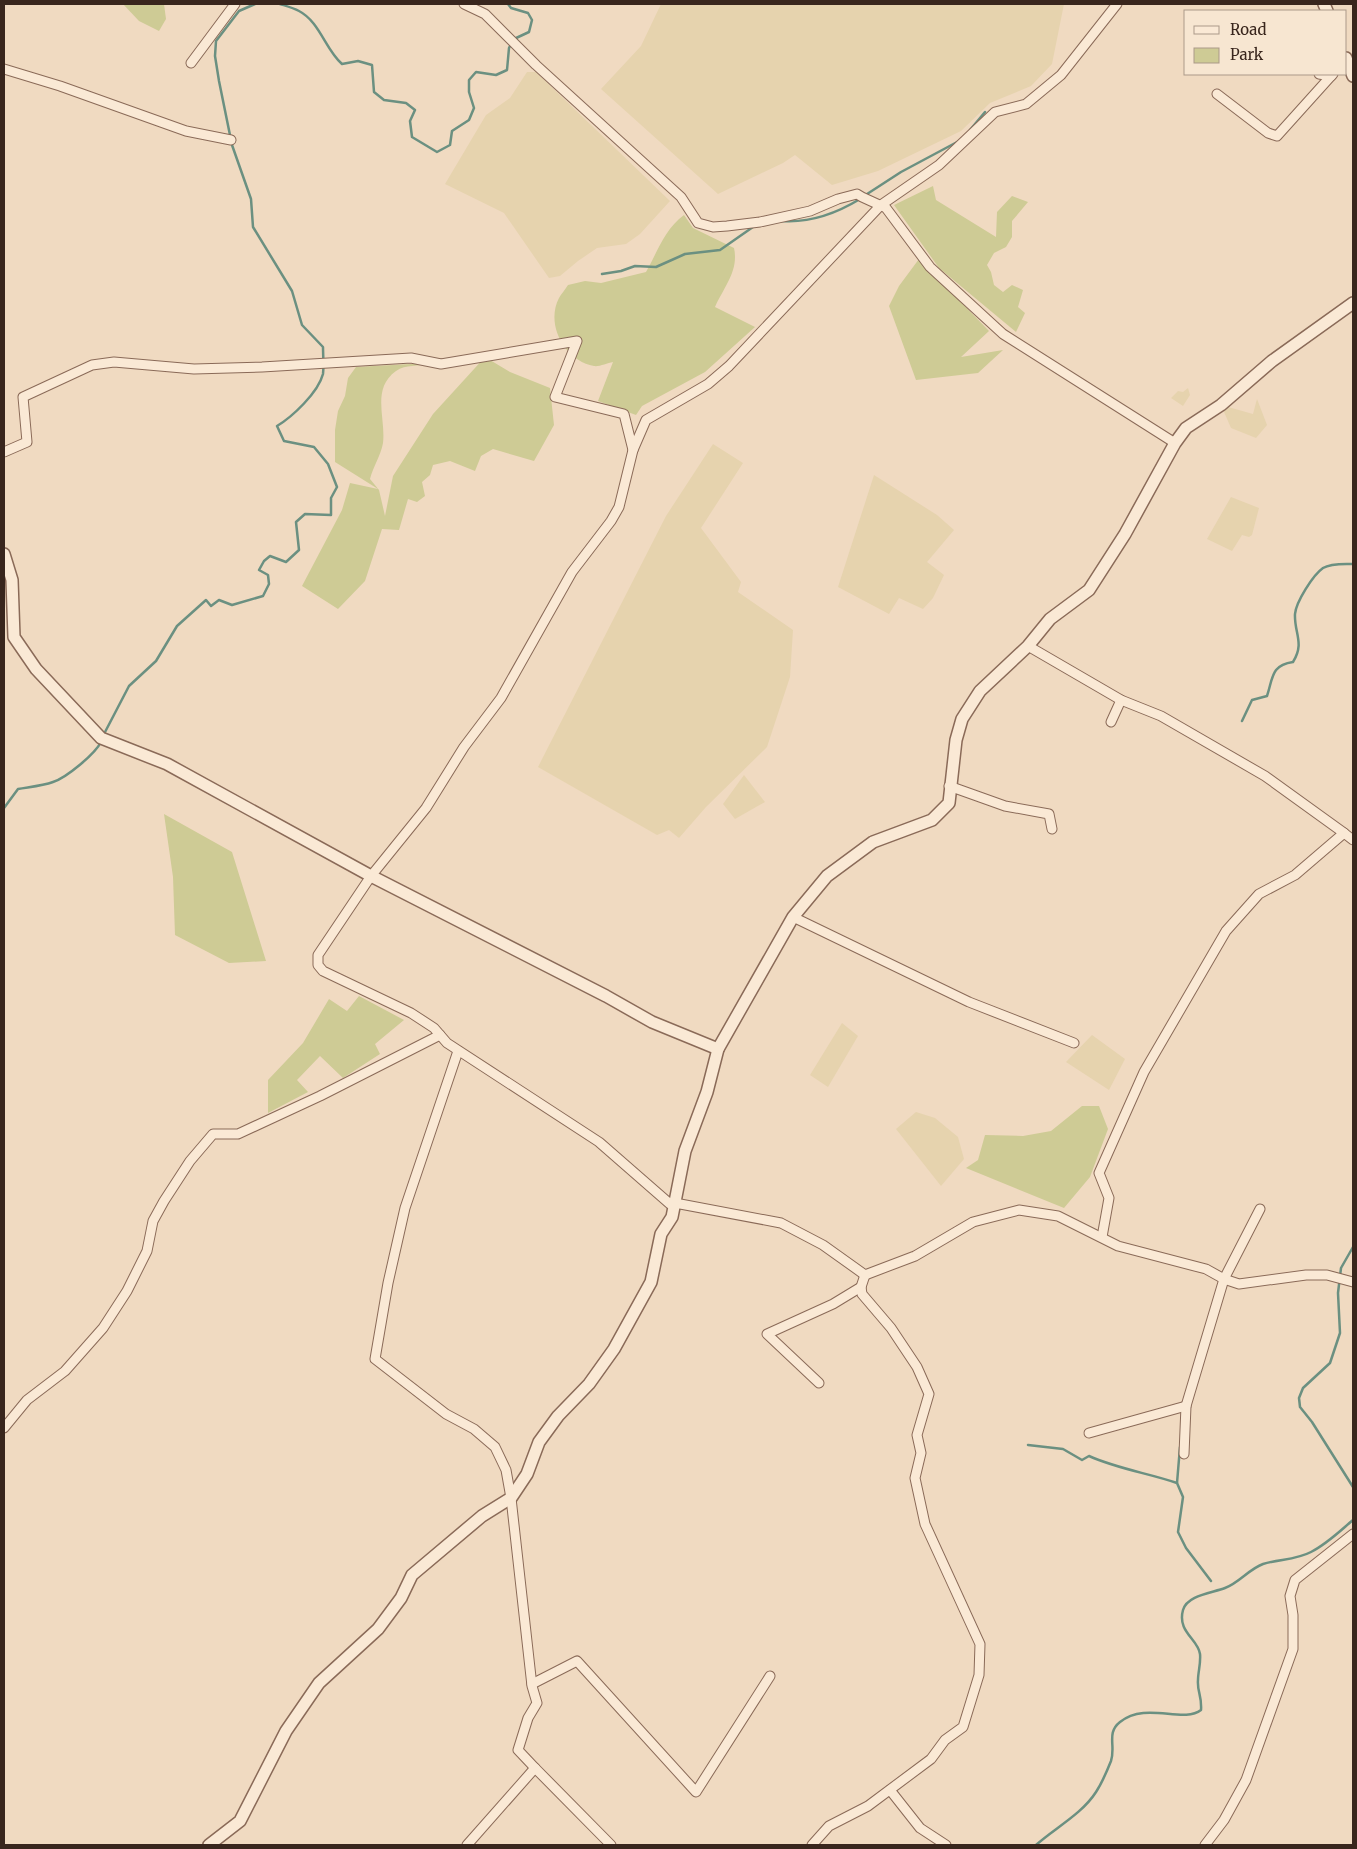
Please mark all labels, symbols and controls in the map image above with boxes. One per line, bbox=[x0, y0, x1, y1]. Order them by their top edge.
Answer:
legend bbox=[1184, 10, 1347, 75]
text: Road bbox=[1230, 20, 1266, 39]
text: Park bbox=[1230, 45, 1264, 64]

